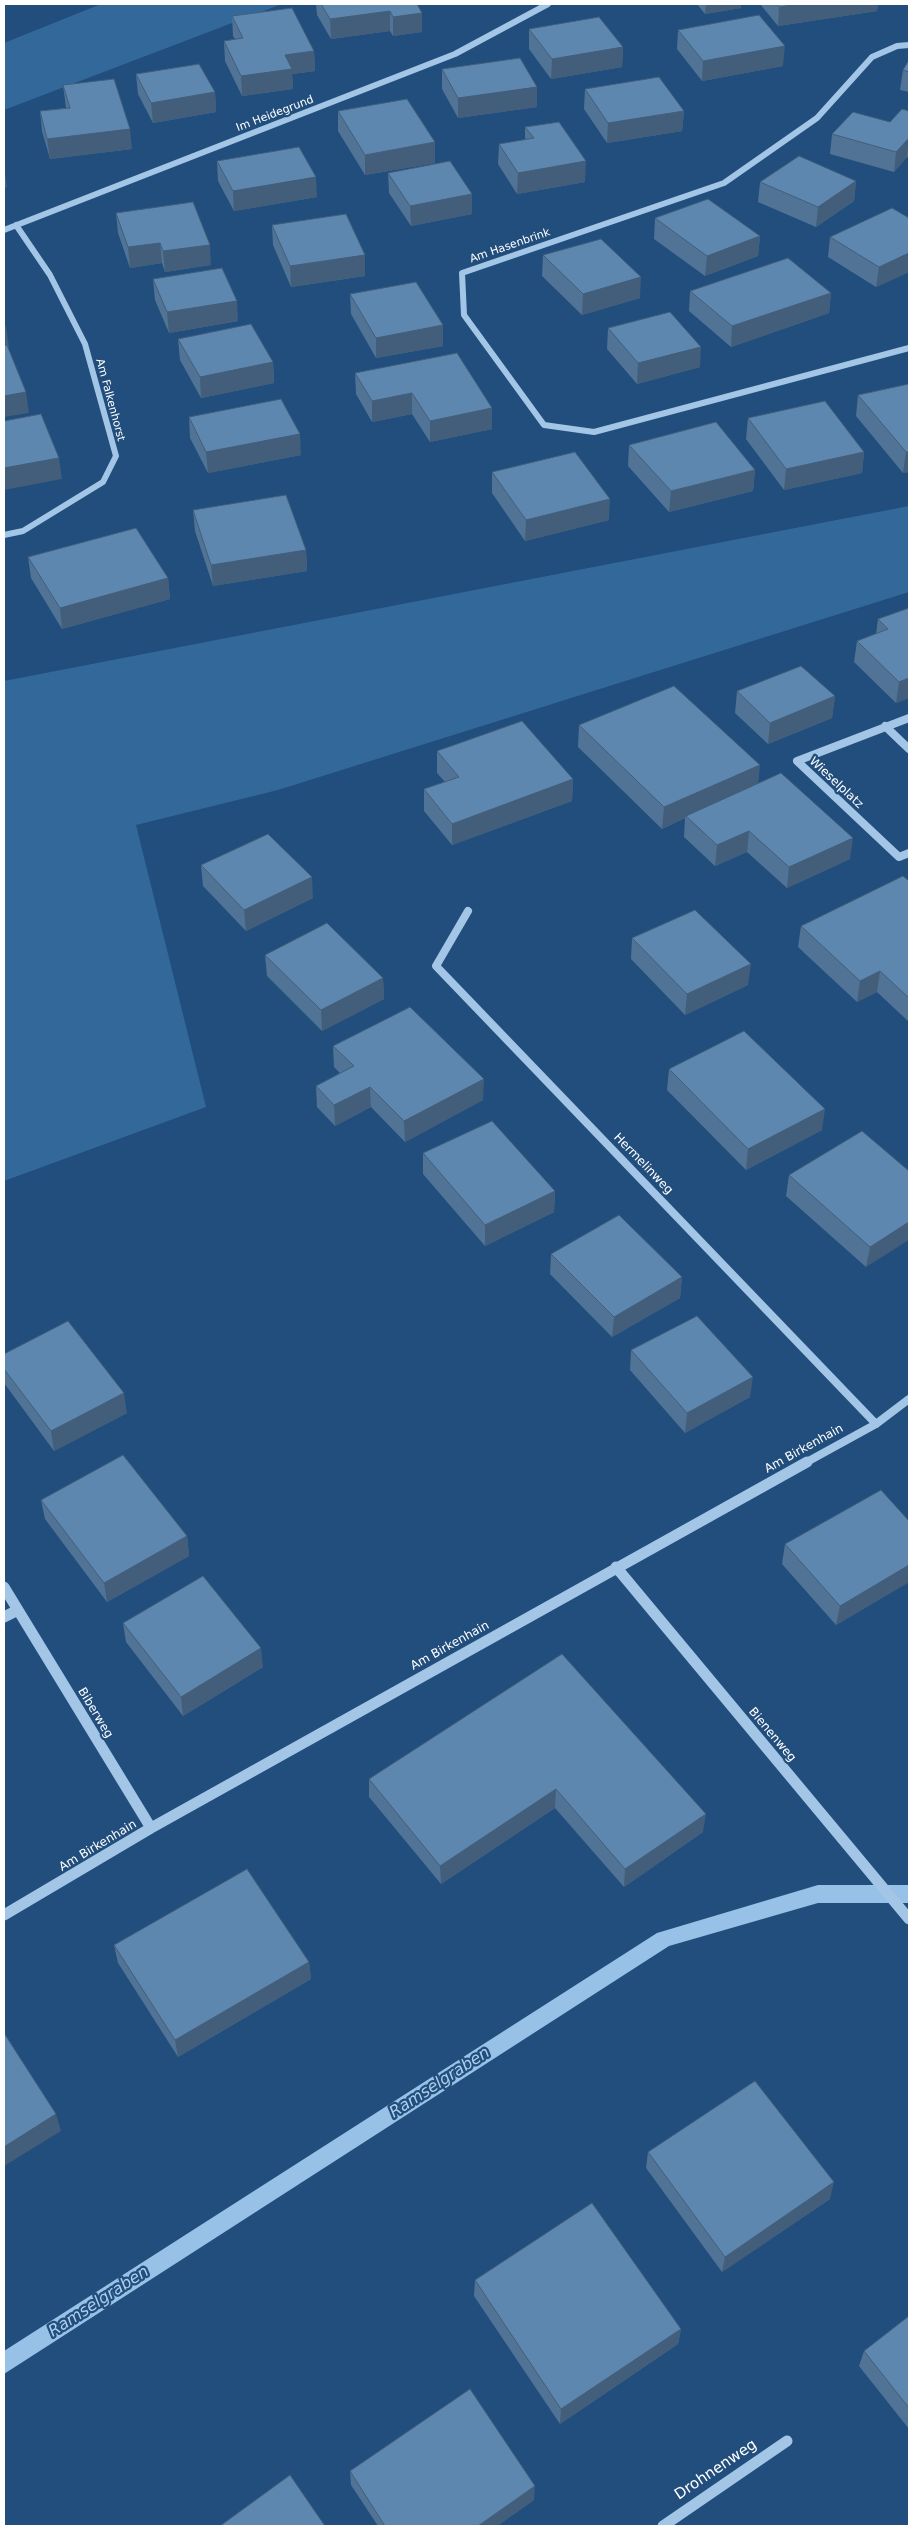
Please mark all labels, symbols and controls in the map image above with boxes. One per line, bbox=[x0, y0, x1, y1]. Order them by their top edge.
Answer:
street label: Im Heidegrund bbox=[234, 93, 316, 135]
street label: Am Hasenbrink bbox=[468, 226, 552, 266]
street label: Am Falkenhorst bbox=[93, 357, 127, 443]
street label: Wieselplatz bbox=[806, 754, 866, 812]
street label: Hermelinweg bbox=[610, 1130, 676, 1198]
street label: Am Birkenhain bbox=[762, 1421, 846, 1477]
street label: Am Birkenhain bbox=[408, 1618, 492, 1674]
street label: Biberweg bbox=[74, 1685, 116, 1741]
street label: Bienenweg bbox=[745, 1705, 799, 1765]
street label: Am Birkenhain bbox=[57, 1817, 139, 1875]
water label: Ramselgraben bbox=[386, 2043, 494, 2123]
water label: Ramselgraben bbox=[45, 2262, 153, 2342]
street label: Drohnenweg bbox=[671, 2436, 761, 2504]

